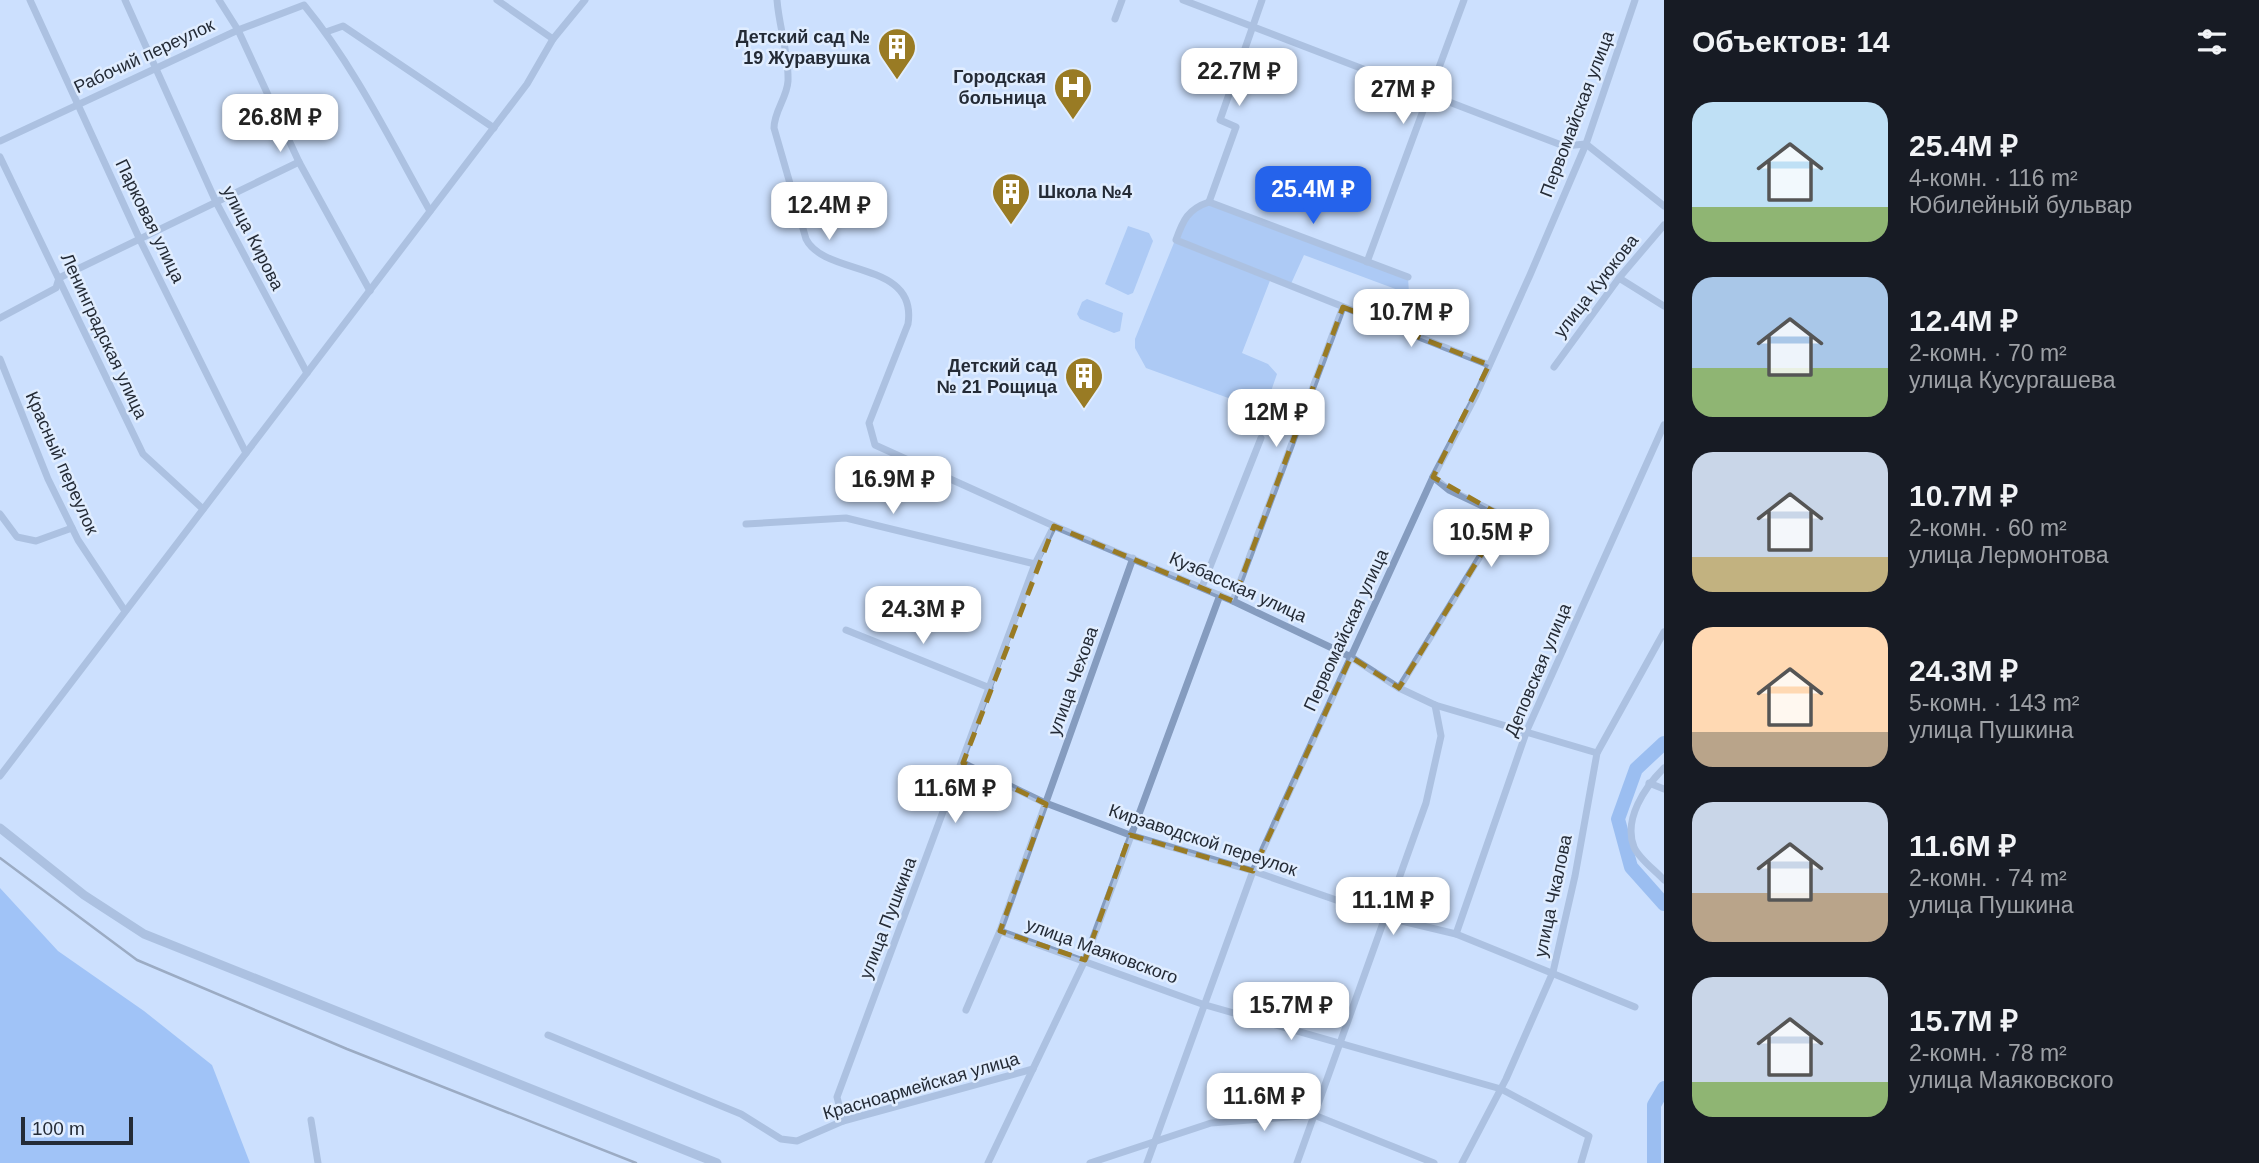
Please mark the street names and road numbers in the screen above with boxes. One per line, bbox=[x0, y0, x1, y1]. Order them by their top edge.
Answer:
street label: Рабочий переулок bbox=[71, 15, 217, 97]
street label: Первомайская улица bbox=[1536, 27, 1618, 200]
street label: Парковая улица bbox=[111, 156, 189, 287]
street label: улица Кирова bbox=[218, 182, 288, 294]
street label: улица Куюкова bbox=[1550, 230, 1643, 341]
street label: Ленинградская улица bbox=[57, 250, 152, 423]
street label: Красный переулок bbox=[22, 388, 103, 538]
street label: Первомайская улица bbox=[1300, 545, 1393, 714]
street label: Кузбасская улица bbox=[1166, 548, 1311, 627]
street label: Деповская улица bbox=[1501, 599, 1575, 740]
street label: улица Чехова bbox=[1044, 623, 1102, 738]
street label: Кирзаводской переулок bbox=[1106, 800, 1300, 880]
street label: улица Чкалова bbox=[1530, 832, 1576, 959]
street label: улица Пушкина bbox=[856, 853, 921, 982]
street label: улица Маяковского bbox=[1023, 914, 1181, 988]
street label: Красноармейская улица bbox=[820, 1048, 1022, 1124]

